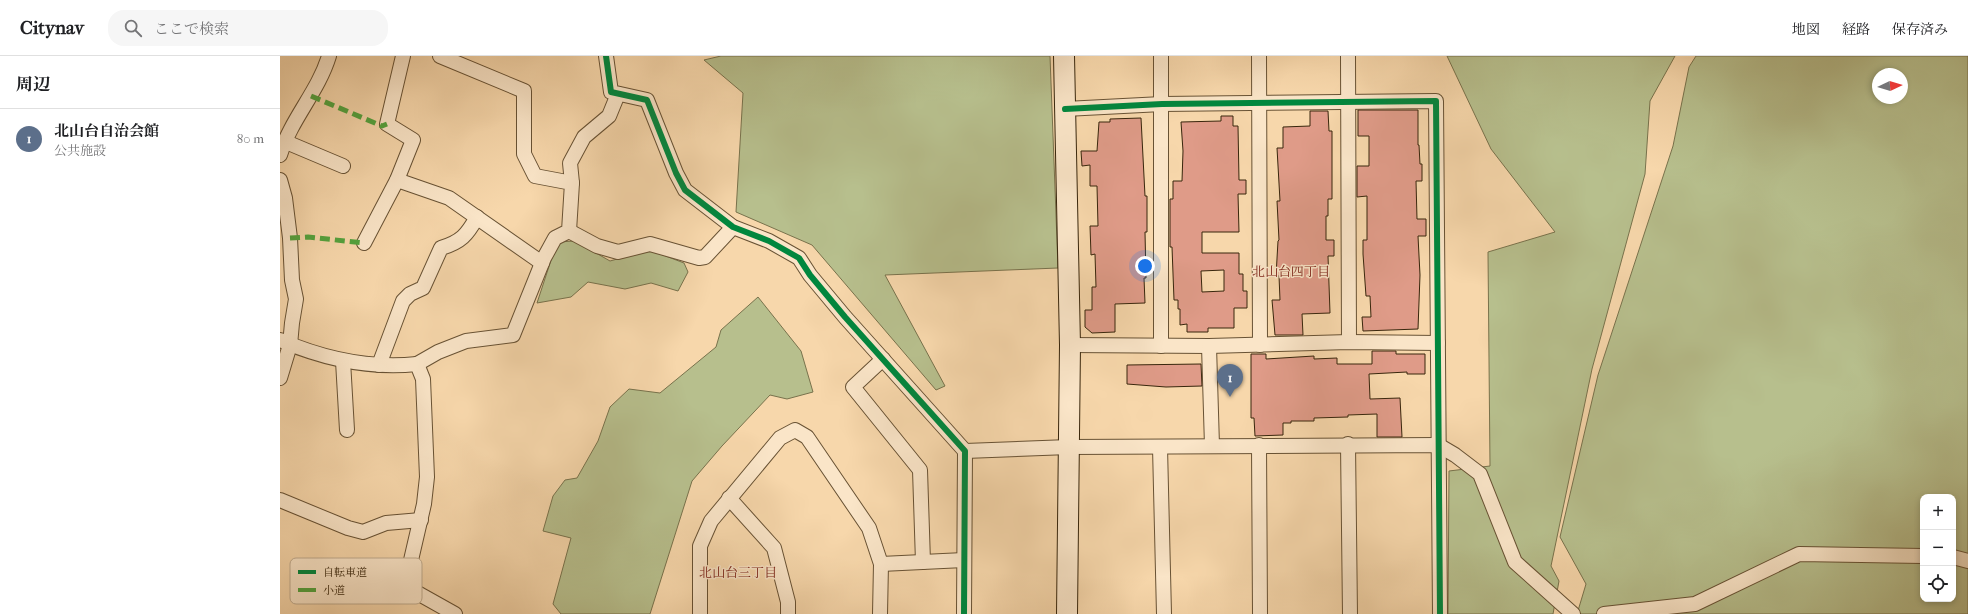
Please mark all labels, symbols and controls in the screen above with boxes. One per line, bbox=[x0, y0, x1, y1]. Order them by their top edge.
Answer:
search box bbox=[108, 10, 388, 46]
text: Citynav bbox=[20, 17, 84, 39]
icon: search bbox=[122, 17, 144, 39]
text: ここで検索 bbox=[154, 20, 229, 38]
text: 地図 bbox=[1792, 21, 1820, 38]
text: 経路 bbox=[1842, 21, 1870, 38]
text: 保存済み bbox=[1892, 21, 1948, 38]
north arrow bbox=[1872, 68, 1908, 104]
text: 周辺 bbox=[16, 74, 50, 94]
text: 北山台自治会館 bbox=[54, 122, 159, 140]
text: 1 bbox=[27, 131, 31, 146]
text: 80 m bbox=[237, 131, 264, 146]
text: 公共施設 bbox=[54, 143, 106, 158]
your location bbox=[1135, 256, 1155, 276]
district label: 北山台四丁目 bbox=[1252, 264, 1330, 279]
pin: 1 bbox=[1217, 364, 1243, 397]
map controls bbox=[1920, 494, 1956, 602]
button: + bbox=[1920, 494, 1956, 530]
button: − bbox=[1920, 530, 1956, 566]
legend bbox=[290, 558, 422, 604]
district label: 北山台三丁目 bbox=[699, 565, 777, 580]
text: 自転車道 bbox=[323, 566, 367, 579]
button: locate bbox=[1920, 566, 1956, 602]
text: 小道 bbox=[323, 584, 345, 597]

